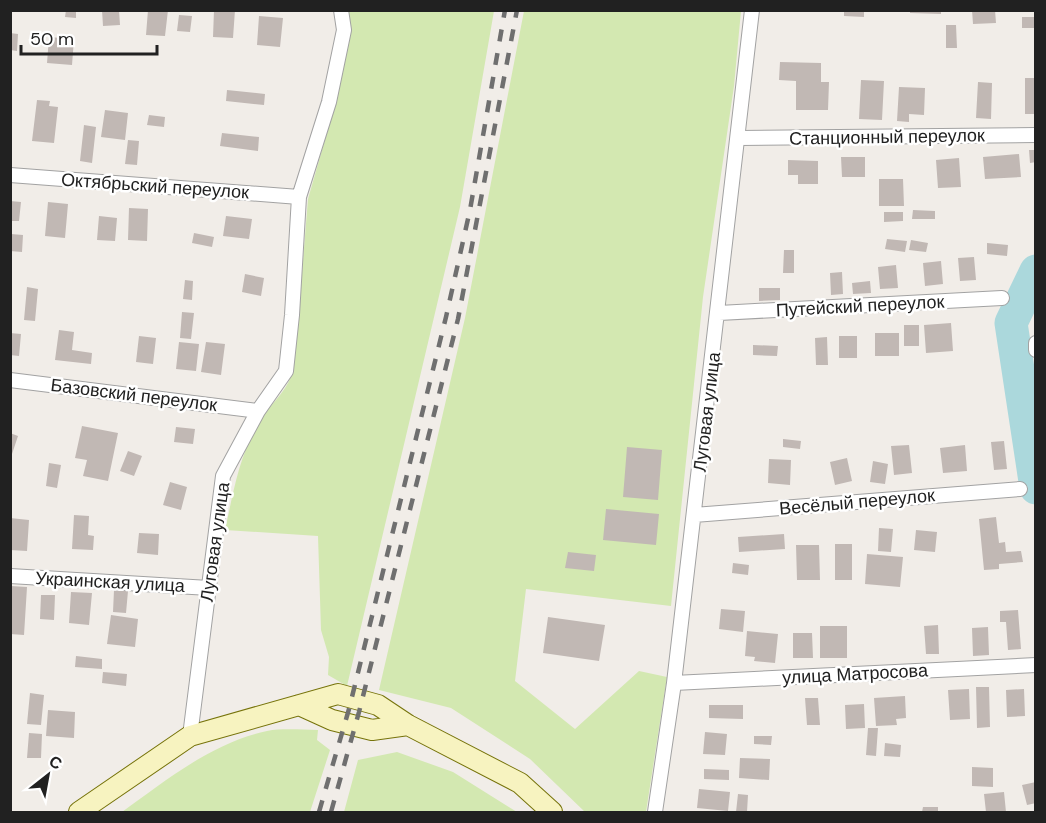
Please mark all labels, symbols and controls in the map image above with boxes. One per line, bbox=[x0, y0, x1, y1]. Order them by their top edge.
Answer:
scale bar bbox=[21, 18, 158, 56]
text: 50 m bbox=[30, 27, 74, 51]
street label: Станционный переулок bbox=[789, 123, 985, 151]
street label: Октябрьский переулок bbox=[60, 167, 250, 205]
street label: Путейский переулок bbox=[775, 290, 945, 322]
street label: Луговая улица bbox=[688, 350, 726, 473]
street label: Базовский переулок bbox=[49, 373, 219, 417]
street label: Луговая улица bbox=[195, 480, 235, 603]
street label: Весёлый переулок bbox=[778, 483, 936, 521]
street label: Украинская улица bbox=[35, 566, 186, 598]
street label: улица Матросова bbox=[782, 658, 929, 690]
north arrow bbox=[18, 745, 78, 805]
text: С bbox=[45, 751, 66, 775]

